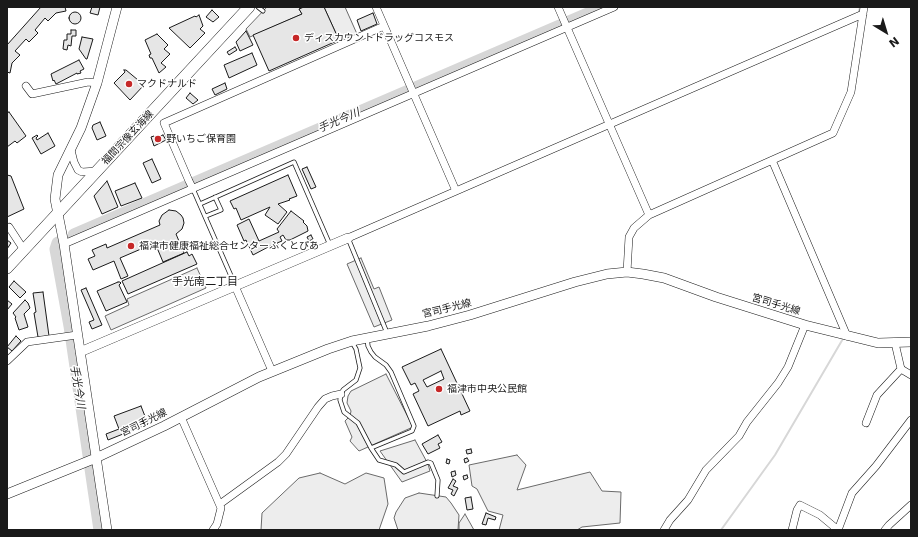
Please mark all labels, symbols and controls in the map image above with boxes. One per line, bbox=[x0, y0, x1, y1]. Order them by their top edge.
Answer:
north arrow bbox=[866, 12, 906, 52]
place label: ディスカウントドラッグコスモス bbox=[304, 32, 454, 44]
marker: ディスカウントドラッグコスモス bbox=[291, 33, 301, 43]
text: N bbox=[886, 34, 901, 50]
place label: マクドナルド bbox=[137, 78, 197, 90]
marker: マクドナルド bbox=[124, 79, 134, 89]
water label: 手光今川 bbox=[316, 106, 362, 136]
street label: 福間宗像玄海線 bbox=[100, 108, 156, 168]
place label: 野いちご保育園 bbox=[166, 133, 236, 145]
marker: 野いちご保育園 bbox=[153, 134, 163, 144]
place label: 福津市健康福祉総合センターふくとぴあ bbox=[139, 240, 319, 252]
marker: 福津市健康福祉総合センターふくとぴあ bbox=[126, 241, 136, 251]
district label: 手光南二丁目 bbox=[172, 275, 238, 289]
street label: 宮司手光線 bbox=[750, 292, 802, 318]
street label: 宮司手光線 bbox=[421, 297, 473, 321]
water label: 手光今川 bbox=[67, 364, 87, 410]
place label: 福津市中央公民館 bbox=[447, 383, 527, 395]
marker: 福津市中央公民館 bbox=[434, 384, 444, 394]
street label: 宮司手光線 bbox=[119, 407, 169, 439]

